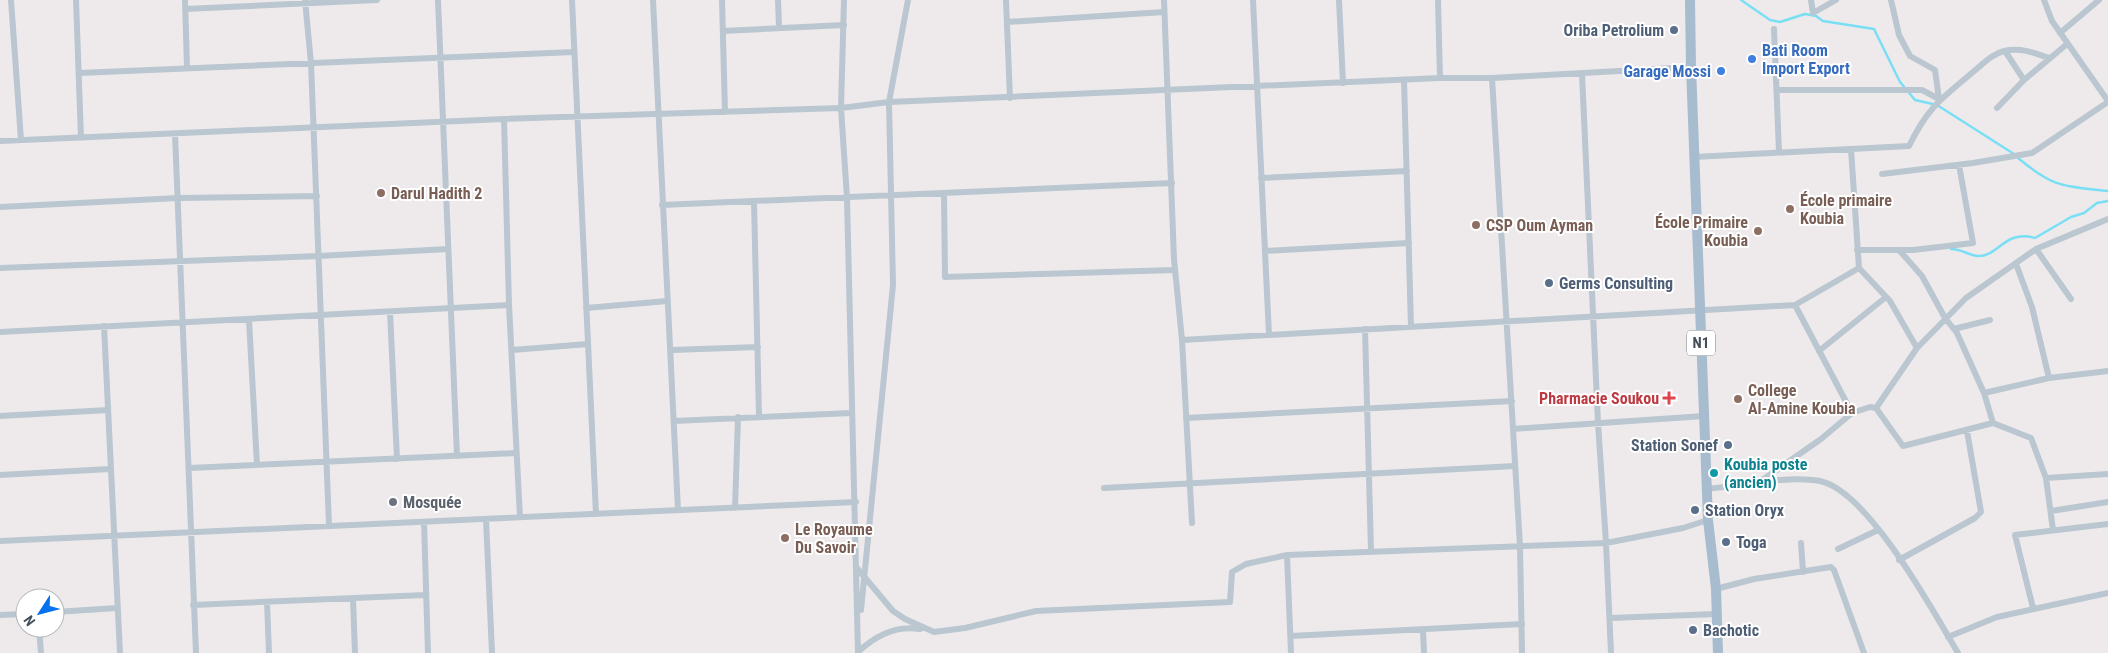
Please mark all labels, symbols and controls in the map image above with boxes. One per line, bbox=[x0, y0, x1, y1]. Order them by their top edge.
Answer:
place label: Oriba Petrolium bbox=[1564, 21, 1664, 40]
marker: Oriba Petrolium bbox=[1668, 24, 1680, 36]
place label: Bati Room Import Export bbox=[1762, 41, 1850, 78]
marker: Bati Room Import Export bbox=[1746, 53, 1758, 65]
place label: Garage Mossi bbox=[1623, 62, 1711, 81]
marker: Garage Mossi bbox=[1715, 65, 1727, 77]
place label: Darul Hadith 2 bbox=[391, 184, 482, 203]
marker: Darul Hadith 2 bbox=[375, 187, 387, 199]
place label: École primaire Koubia bbox=[1800, 191, 1892, 228]
marker: École primaire Koubia bbox=[1784, 203, 1796, 215]
place label: École Primaire Koubia bbox=[1655, 213, 1748, 250]
place label: CSP Oum Ayman bbox=[1486, 216, 1593, 235]
marker: CSP Oum Ayman bbox=[1470, 219, 1482, 231]
marker: École Primaire Koubia bbox=[1752, 225, 1764, 237]
place label: Germs Consulting bbox=[1559, 274, 1673, 293]
marker: Germs Consulting bbox=[1543, 277, 1555, 289]
road number: N1 bbox=[1687, 330, 1715, 356]
place label: College Al-Amine Koubia bbox=[1748, 381, 1856, 418]
place label: Pharmacie Soukou bbox=[1539, 389, 1659, 408]
marker: Pharmacie Soukou bbox=[1663, 392, 1675, 404]
marker: College Al-Amine Koubia bbox=[1732, 393, 1744, 405]
place label: Station Sonef bbox=[1631, 436, 1719, 455]
marker: Station Sonef bbox=[1722, 439, 1734, 451]
place label: Koubia poste (ancien) bbox=[1724, 455, 1808, 492]
marker: Koubia poste (ancien) bbox=[1708, 467, 1720, 479]
place label: Mosquée bbox=[403, 493, 462, 512]
marker: Mosquée bbox=[387, 496, 399, 508]
place label: Station Oryx bbox=[1705, 501, 1785, 520]
marker: Station Oryx bbox=[1689, 504, 1701, 516]
place label: Le Royaume Du Savoir bbox=[795, 520, 873, 557]
marker: Le Royaume Du Savoir bbox=[779, 532, 791, 544]
place label: Toga bbox=[1736, 533, 1767, 552]
marker: Toga bbox=[1720, 536, 1732, 548]
north arrow bbox=[15, 588, 65, 638]
text: N bbox=[20, 612, 38, 629]
place label: Bachotic bbox=[1703, 621, 1759, 640]
marker: Bachotic bbox=[1687, 624, 1699, 636]

